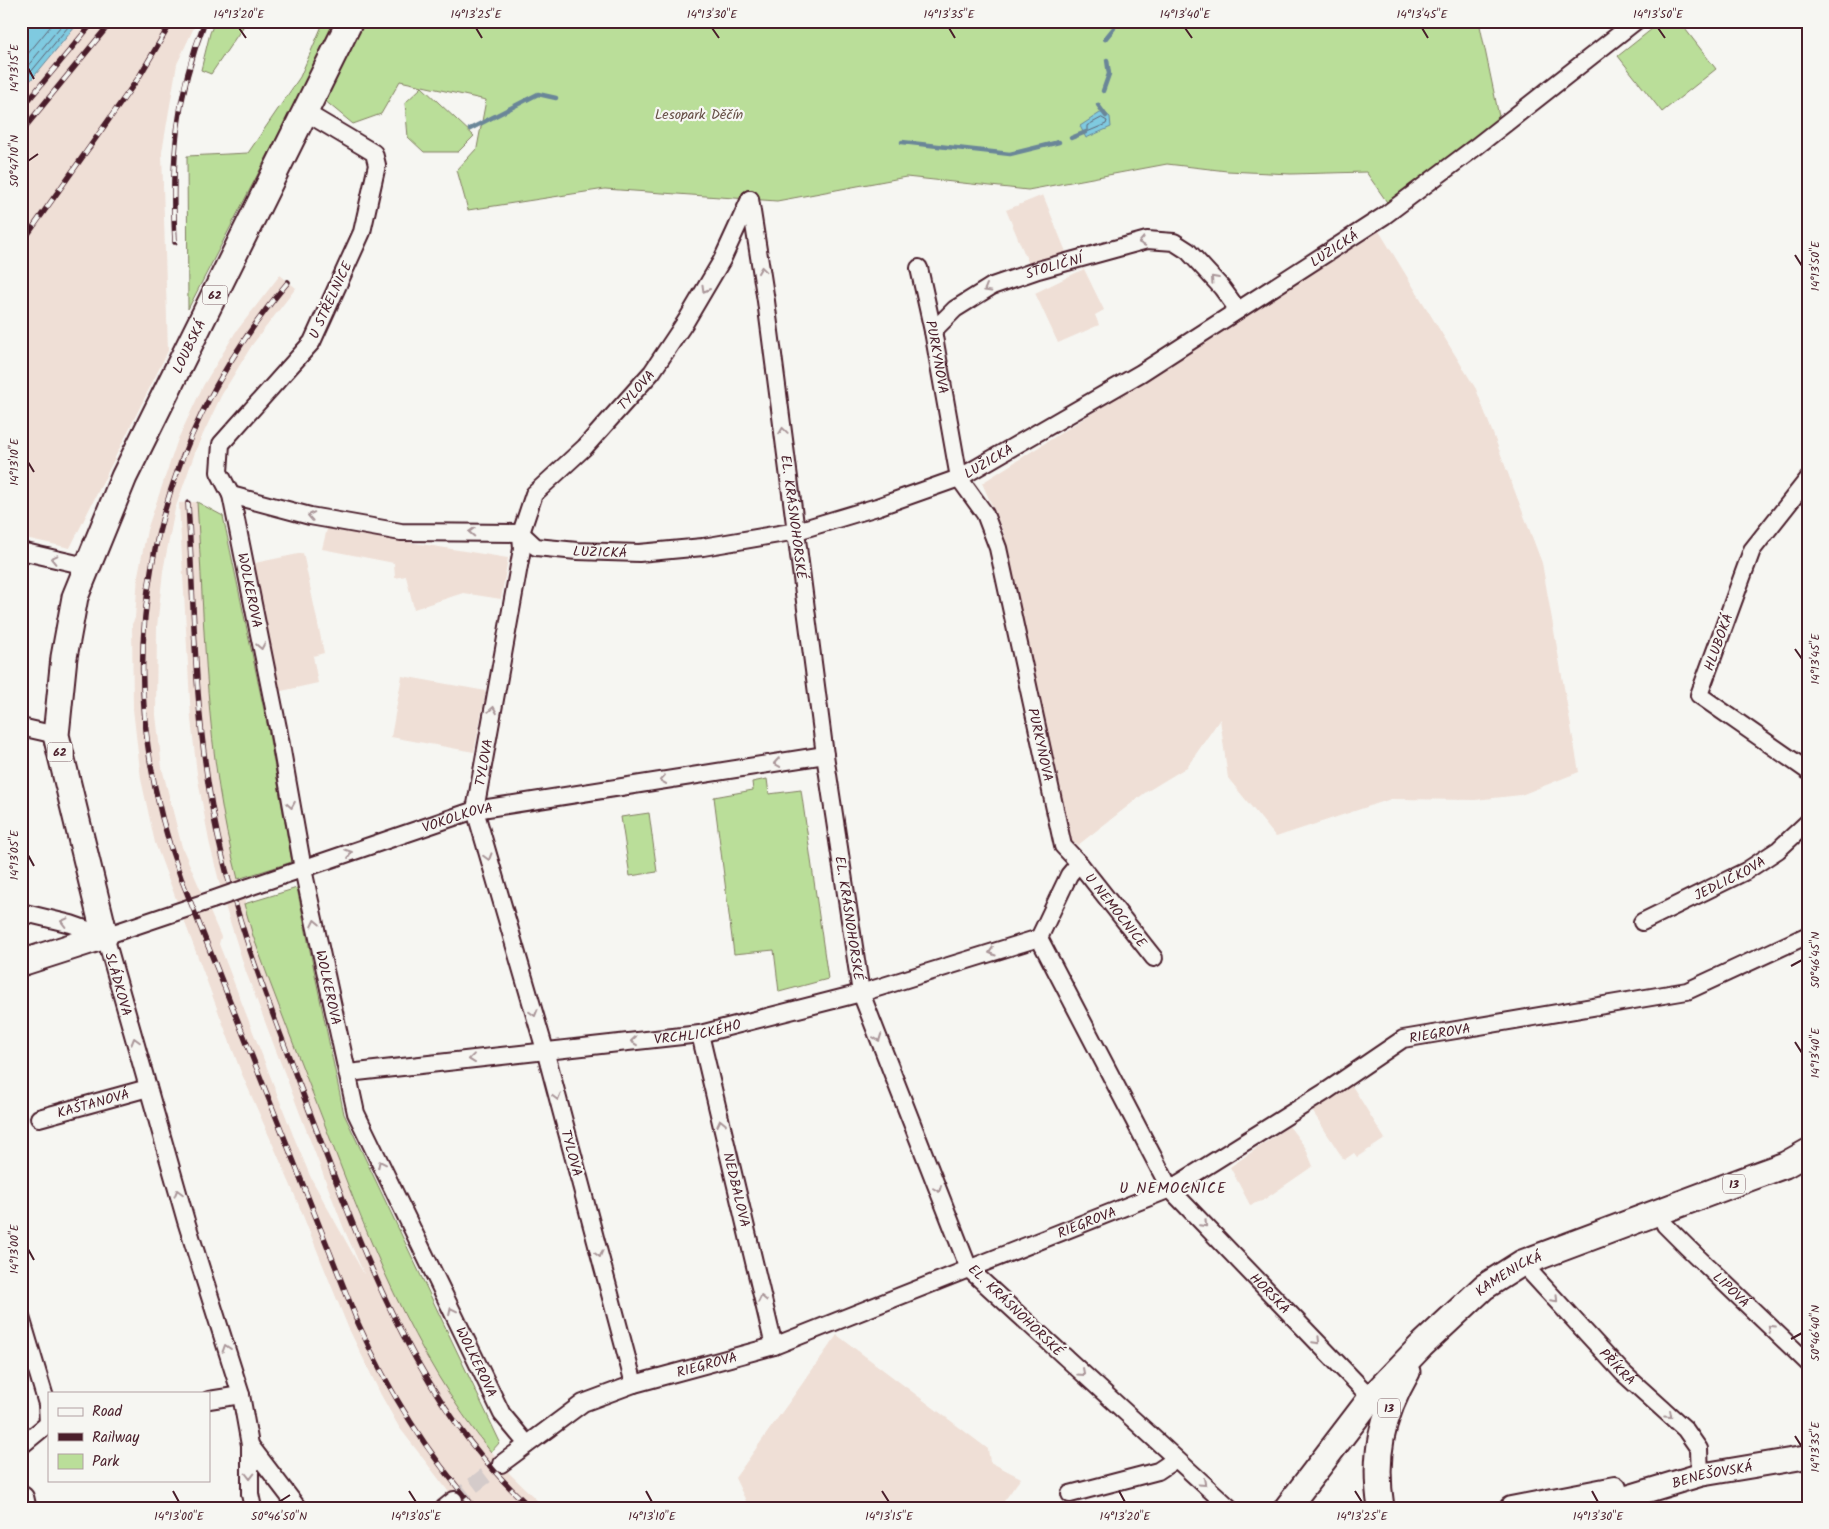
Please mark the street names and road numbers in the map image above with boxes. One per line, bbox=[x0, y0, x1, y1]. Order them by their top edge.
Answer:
street label: LUŽICKÁ bbox=[1306, 225, 1363, 273]
street label: STOLIČNÍ bbox=[1023, 247, 1088, 286]
street label: U STŘELNICE bbox=[303, 257, 359, 343]
road number: 62 bbox=[202, 286, 228, 304]
street label: LOUBSKÁ bbox=[167, 316, 212, 378]
street label: PURKYŇOVA bbox=[919, 318, 954, 396]
street label: TYLOVA bbox=[613, 365, 661, 416]
street label: LUŽICKÁ bbox=[960, 439, 1018, 485]
street label: EL. KRÁSNOHORSKÉ bbox=[774, 453, 812, 581]
street label: LUŽICKÁ bbox=[572, 541, 628, 565]
street label: WOLKEROVA bbox=[231, 551, 268, 630]
street label: HLUBOKÁ bbox=[1698, 611, 1739, 674]
street label: PURKYŇOVA bbox=[1021, 706, 1059, 784]
street label: TYLOVA bbox=[469, 737, 500, 788]
road number: 62 bbox=[48, 742, 72, 762]
street label: VOKOLKOVA bbox=[419, 797, 495, 839]
street label: JEDLIČKOVA bbox=[1690, 851, 1770, 907]
street label: EL. KRÁSNOHORSKÉ bbox=[828, 855, 869, 983]
street label: U NEMOCNICE bbox=[1079, 869, 1152, 954]
street label: WOLKEROVA bbox=[309, 948, 347, 1027]
street label: SLÁDKOVA bbox=[98, 950, 137, 1019]
street label: VRCHLICKÉHO bbox=[653, 1014, 744, 1051]
street label: RIEGROVA bbox=[1407, 1018, 1472, 1050]
street label: KAŠTANOVÁ bbox=[55, 1084, 132, 1125]
street label: TYLOVA bbox=[554, 1127, 588, 1179]
street label: NEDBALOVA bbox=[716, 1150, 755, 1230]
road number: 13 bbox=[1723, 1174, 1745, 1194]
street label: RIEGROVA bbox=[1054, 1201, 1120, 1245]
street label: KAMENICKÁ bbox=[1470, 1246, 1546, 1302]
street label: EL. KRÁSNOHORSKÉ bbox=[963, 1259, 1069, 1363]
street label: LIPOVÁ bbox=[1707, 1267, 1754, 1314]
street label: HORSKÁ bbox=[1244, 1268, 1295, 1320]
street label: WOLKEROVA bbox=[449, 1323, 502, 1401]
street label: PŘÍKRÁ bbox=[1593, 1344, 1640, 1391]
street label: RIEGROVA bbox=[674, 1346, 740, 1384]
road number: 13 bbox=[1378, 1399, 1400, 1418]
street label: BENEŠOVSKÁ bbox=[1669, 1456, 1755, 1495]

